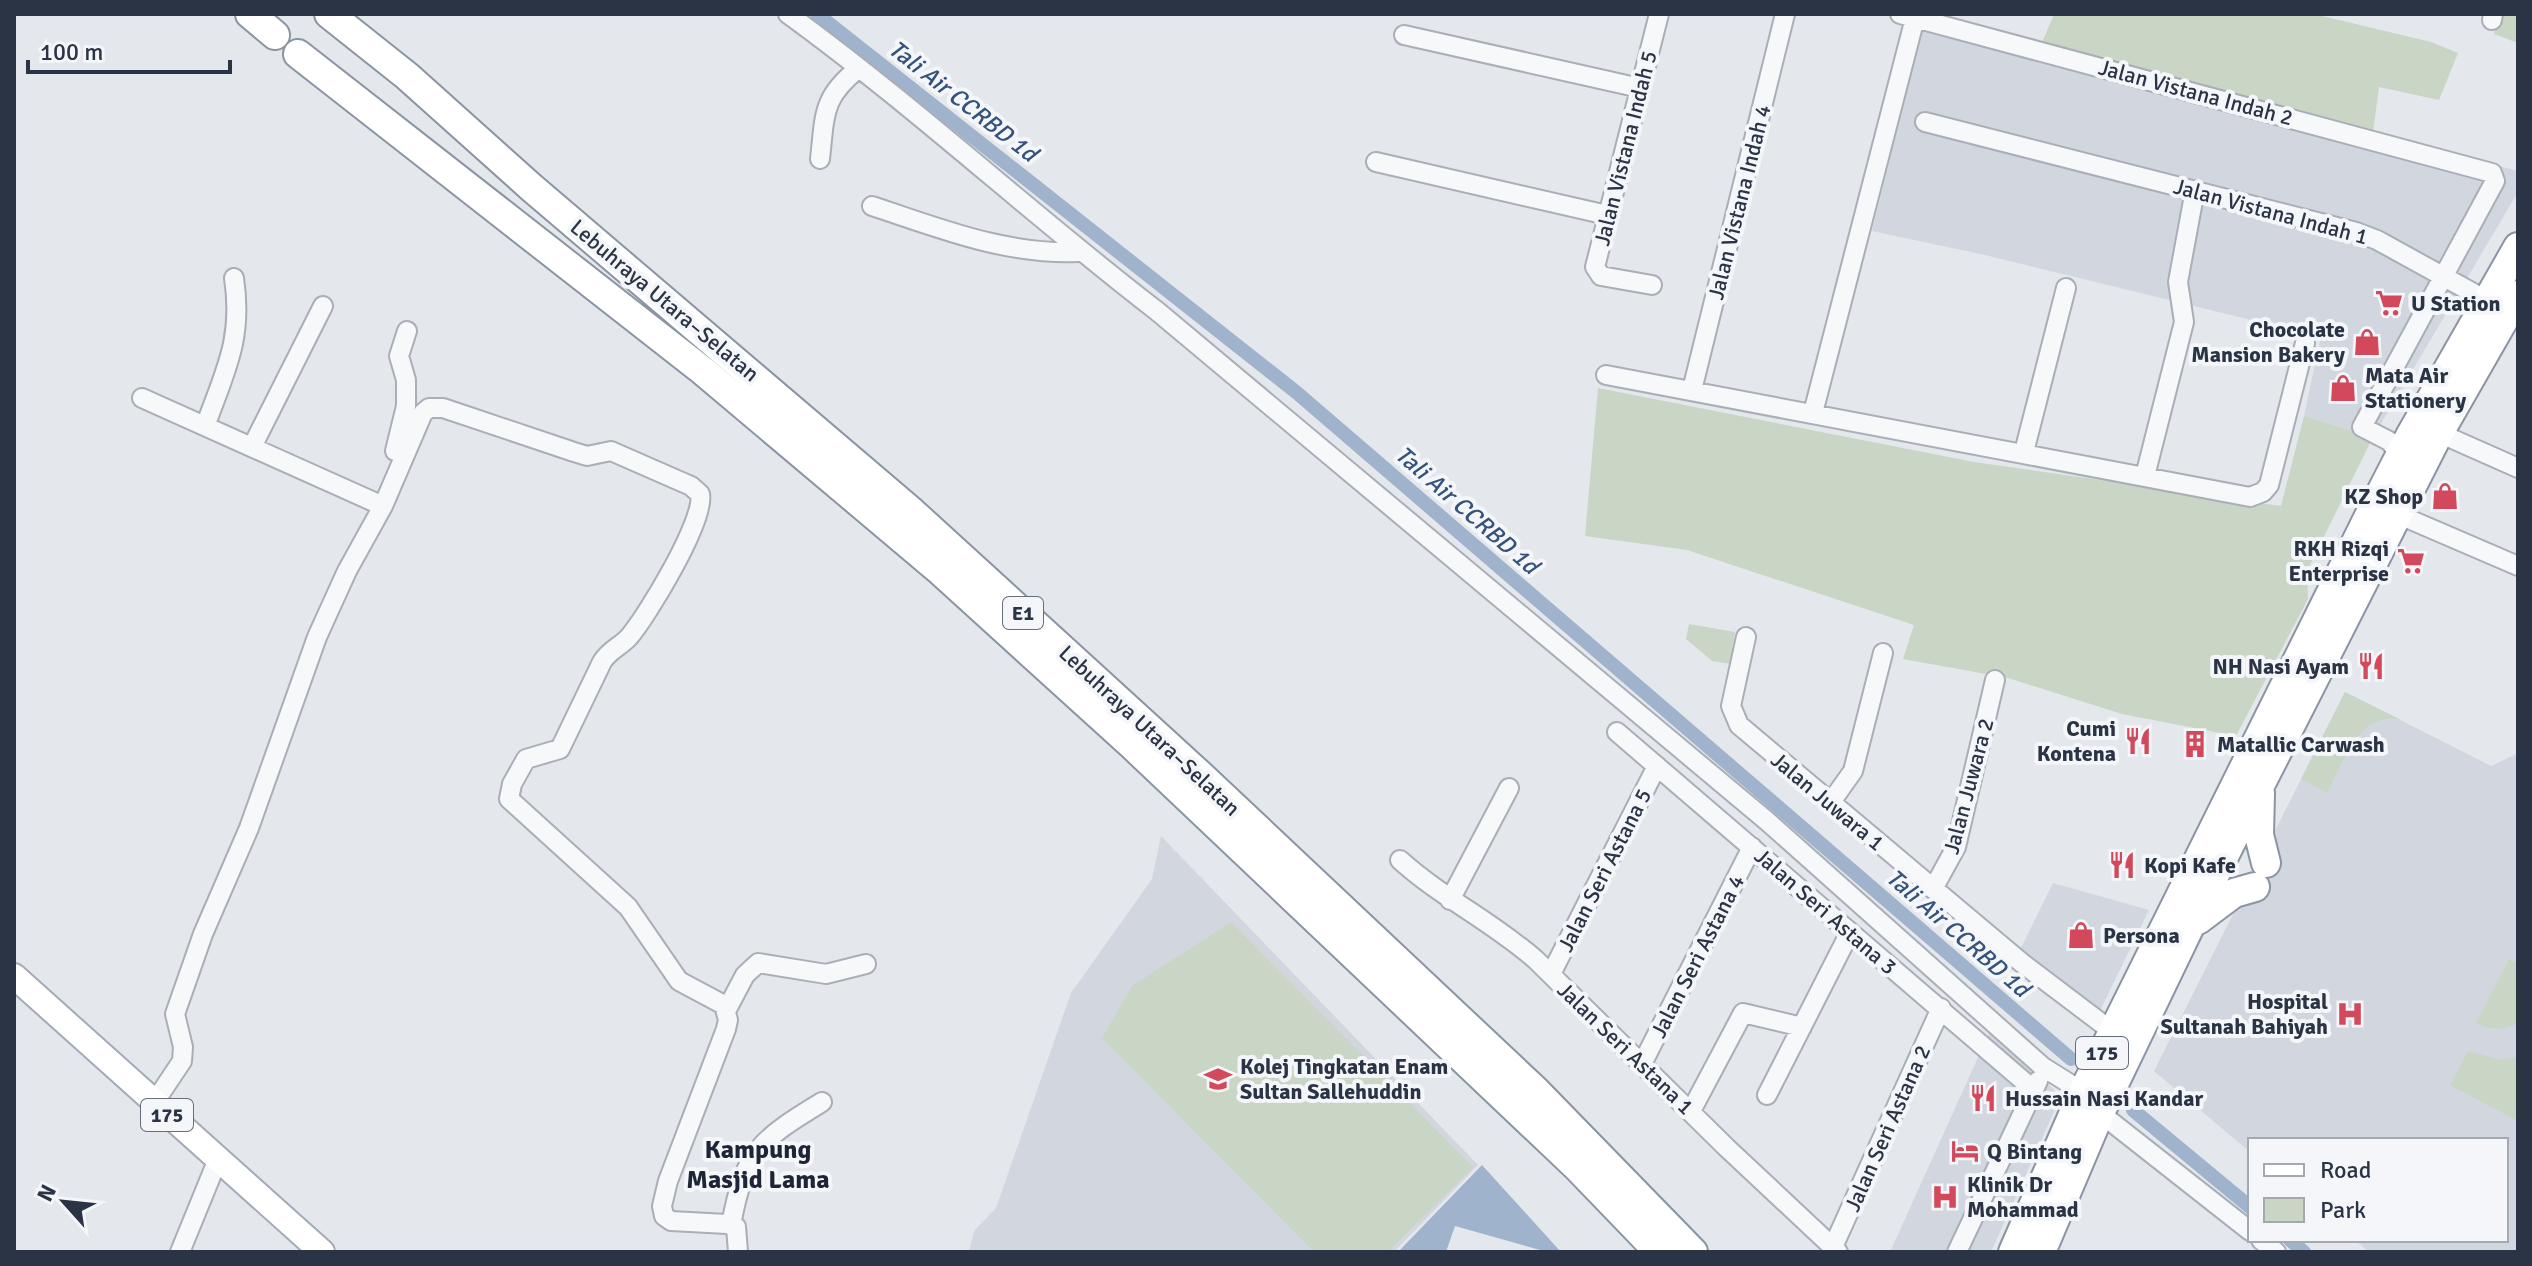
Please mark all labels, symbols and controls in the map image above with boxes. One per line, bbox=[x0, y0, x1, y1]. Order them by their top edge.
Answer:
scale bar bbox=[28, 24, 230, 74]
water label: Tali Air CCRBD 1d bbox=[883, 34, 1046, 170]
text: 100 m bbox=[40, 37, 103, 67]
street label: Jalan Vistana Indah 5 bbox=[1588, 48, 1663, 248]
street label: Jalan Vistana Indah 2 bbox=[2096, 54, 2296, 131]
street label: Jalan Vistana Indah 4 bbox=[1702, 102, 1777, 302]
street label: Jalan Vistana Indah 1 bbox=[2171, 173, 2371, 250]
street label: Lebuhraya Utara–Selatan bbox=[565, 213, 765, 387]
supermarket icon: U Station bbox=[2374, 288, 2404, 318]
place label: U Station bbox=[2411, 290, 2501, 317]
place label: Chocolate Mansion Bakery bbox=[2191, 316, 2345, 368]
shop icon: Chocolate Mansion Bakery bbox=[2352, 327, 2382, 357]
place label: Mata Air Stationery bbox=[2365, 362, 2466, 414]
shop icon: Mata Air Stationery bbox=[2328, 373, 2358, 403]
water label: Tali Air CCRBD 1d bbox=[1389, 439, 1547, 583]
shop icon: KZ Shop bbox=[2430, 481, 2460, 511]
place label: KZ Shop bbox=[2344, 483, 2423, 510]
place label: RKH Rizqi Enterprise bbox=[2288, 535, 2389, 587]
supermarket icon: RKH Rizqi Enterprise bbox=[2396, 546, 2426, 576]
road number: E1 bbox=[1003, 597, 1043, 629]
street label: Lebuhraya Utara–Selatan bbox=[1053, 639, 1246, 821]
restaurant icon: NH Nasi Ayam bbox=[2356, 651, 2386, 681]
place label: NH Nasi Ayam bbox=[2213, 653, 2349, 680]
street label: Jalan Juwara 2 bbox=[1937, 715, 2000, 857]
place label: Cumi Kontena bbox=[2037, 715, 2116, 767]
restaurant icon: Cumi Kontena bbox=[2123, 726, 2153, 756]
building icon: Matallic Carwash bbox=[2180, 729, 2210, 759]
place label: Matallic Carwash bbox=[2217, 731, 2385, 758]
street label: Jalan Juwara 1 bbox=[1766, 746, 1890, 857]
street label: Jalan Seri Astana 5 bbox=[1552, 784, 1657, 956]
street label: Jalan Seri Astana 3 bbox=[1749, 842, 1902, 980]
restaurant icon: Kopi Kafe bbox=[2107, 850, 2137, 880]
place label: Kopi Kafe bbox=[2144, 852, 2236, 879]
water label: Tali Air CCRBD 1d bbox=[1880, 862, 2038, 1006]
street label: Jalan Seri Astana 4 bbox=[1645, 870, 1750, 1042]
shop icon: Persona bbox=[2066, 920, 2096, 950]
place label: Persona bbox=[2103, 922, 2180, 949]
street label: Jalan Seri Astana 1 bbox=[1552, 976, 1700, 1120]
place label: Hospital Sultanah Bahiyah bbox=[2160, 988, 2328, 1040]
hospital icon: Hospital Sultanah Bahiyah bbox=[2335, 999, 2365, 1029]
road number: 175 bbox=[2076, 1037, 2128, 1069]
street label: Jalan Seri Astana 2 bbox=[1839, 1041, 1936, 1216]
place label: Kolej Tingkatan Enam Sultan Sallehuddin bbox=[1240, 1053, 1449, 1105]
school or university icon: Kolej Tingkatan Enam Sultan Sallehuddin bbox=[1203, 1064, 1233, 1094]
restaurant icon: Hussain Nasi Kandar bbox=[1968, 1083, 1998, 1113]
place label: Hussain Nasi Kandar bbox=[2005, 1085, 2203, 1112]
road number: 175 bbox=[141, 1099, 193, 1131]
district label: Kampung Masjid Lama bbox=[686, 1134, 830, 1196]
hotel icon: Q Bintang bbox=[1950, 1136, 1980, 1166]
place label: Q Bintang bbox=[1987, 1138, 2082, 1165]
legend bbox=[2248, 1138, 2508, 1242]
text: Road bbox=[2320, 1155, 2371, 1185]
north arrow bbox=[24, 1162, 104, 1242]
place label: Klinik Dr Mohammad bbox=[1967, 1171, 2079, 1223]
text: N bbox=[31, 1180, 62, 1206]
hospital icon: Klinik Dr Mohammad bbox=[1930, 1182, 1960, 1212]
text: Park bbox=[2320, 1195, 2366, 1225]

